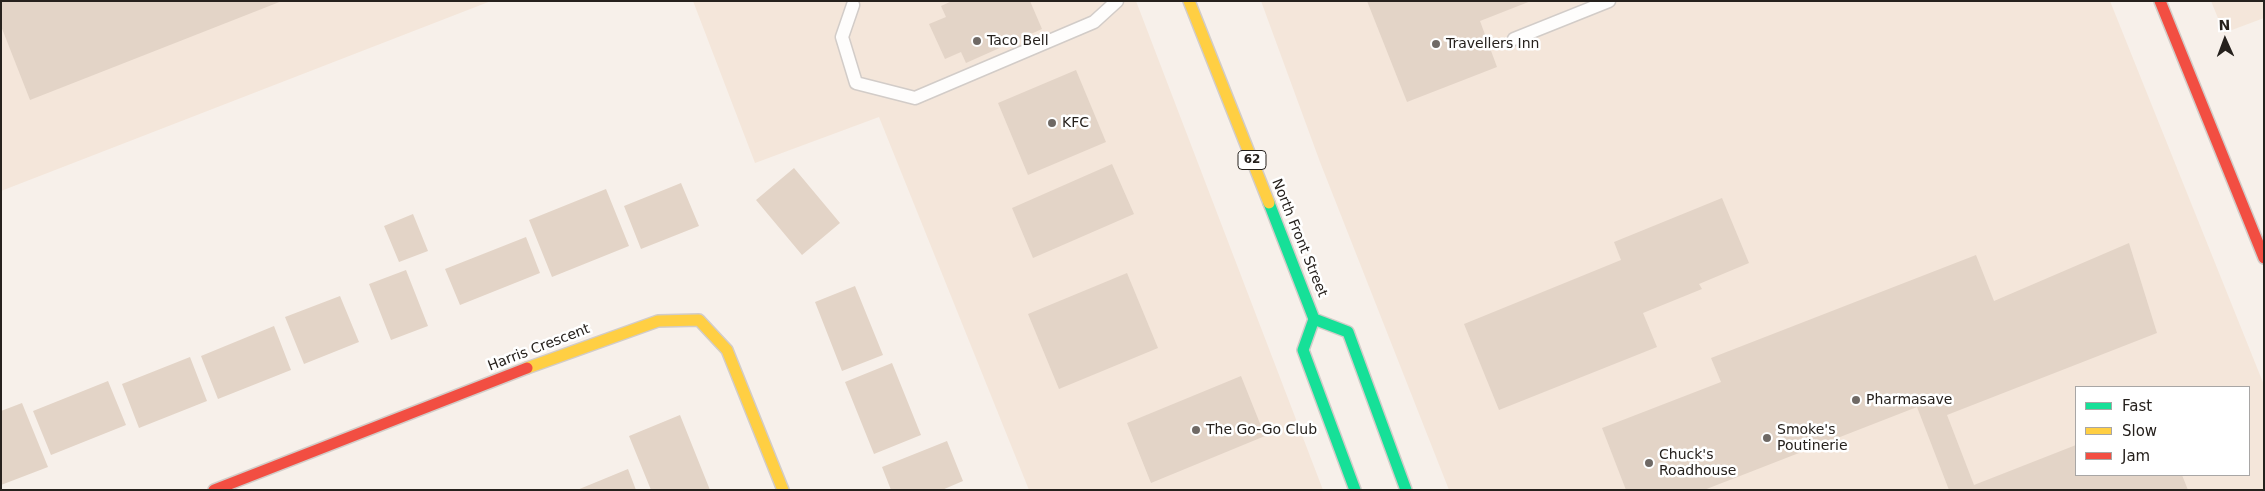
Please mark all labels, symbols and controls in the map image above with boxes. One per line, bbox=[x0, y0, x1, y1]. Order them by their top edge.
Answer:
north arrow bbox=[2200, 15, 2250, 65]
text: N bbox=[2218, 17, 2231, 33]
place label: Taco Bell bbox=[987, 33, 1049, 49]
marker: Taco Bell bbox=[971, 35, 983, 47]
place label: Travellers Inn bbox=[1446, 36, 1539, 52]
marker: Travellers Inn bbox=[1430, 38, 1442, 50]
place label: KFC bbox=[1062, 115, 1089, 131]
marker: KFC bbox=[1046, 117, 1058, 129]
road number: 62 bbox=[1238, 150, 1266, 170]
street label: North Front Street bbox=[1268, 176, 1330, 300]
street label: Harris Crescent bbox=[486, 321, 592, 375]
legend bbox=[2075, 386, 2250, 476]
place label: Pharmasave bbox=[1866, 392, 1952, 408]
marker: Pharmasave bbox=[1850, 394, 1862, 406]
text: Fast bbox=[2122, 397, 2152, 415]
place label: The Go-Go Club bbox=[1206, 422, 1317, 438]
place label: Smoke's Poutinerie bbox=[1777, 422, 1848, 454]
text: Slow bbox=[2122, 422, 2157, 440]
marker: The Go-Go Club bbox=[1190, 424, 1202, 436]
marker: Smoke's Poutinerie bbox=[1761, 432, 1773, 444]
place label: Chuck's Roadhouse bbox=[1659, 447, 1736, 480]
text: Jam bbox=[2122, 447, 2150, 465]
marker: Chuck's Roadhouse bbox=[1643, 457, 1655, 469]

